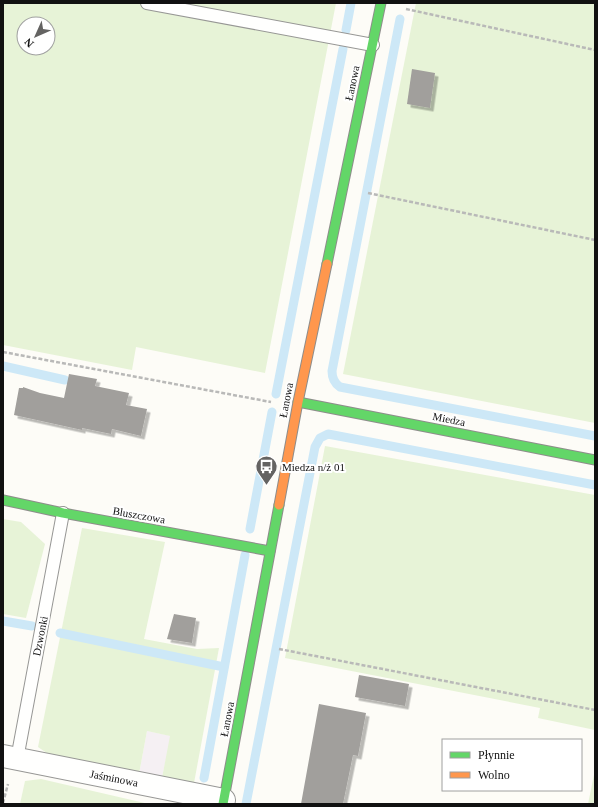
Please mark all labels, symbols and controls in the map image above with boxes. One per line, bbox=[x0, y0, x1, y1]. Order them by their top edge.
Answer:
north arrow bbox=[16, 16, 56, 56]
text: N bbox=[22, 36, 36, 50]
street label: Łanowa bbox=[342, 64, 362, 102]
street label: Łanowa bbox=[277, 381, 295, 419]
street label: Miedza bbox=[432, 410, 466, 428]
bus stop icon: Miedza n/ż 01 bbox=[254, 454, 280, 487]
place label: Miedza n/ż 01 bbox=[282, 461, 345, 473]
street label: Bluszczowa bbox=[112, 504, 166, 526]
street label: Dzwonki bbox=[30, 615, 50, 657]
street label: Łanowa bbox=[218, 700, 236, 738]
legend bbox=[442, 739, 582, 791]
text: Płynnie bbox=[478, 748, 515, 762]
street label: Jaśminowa bbox=[89, 767, 139, 789]
text: Wolno bbox=[478, 768, 510, 782]

